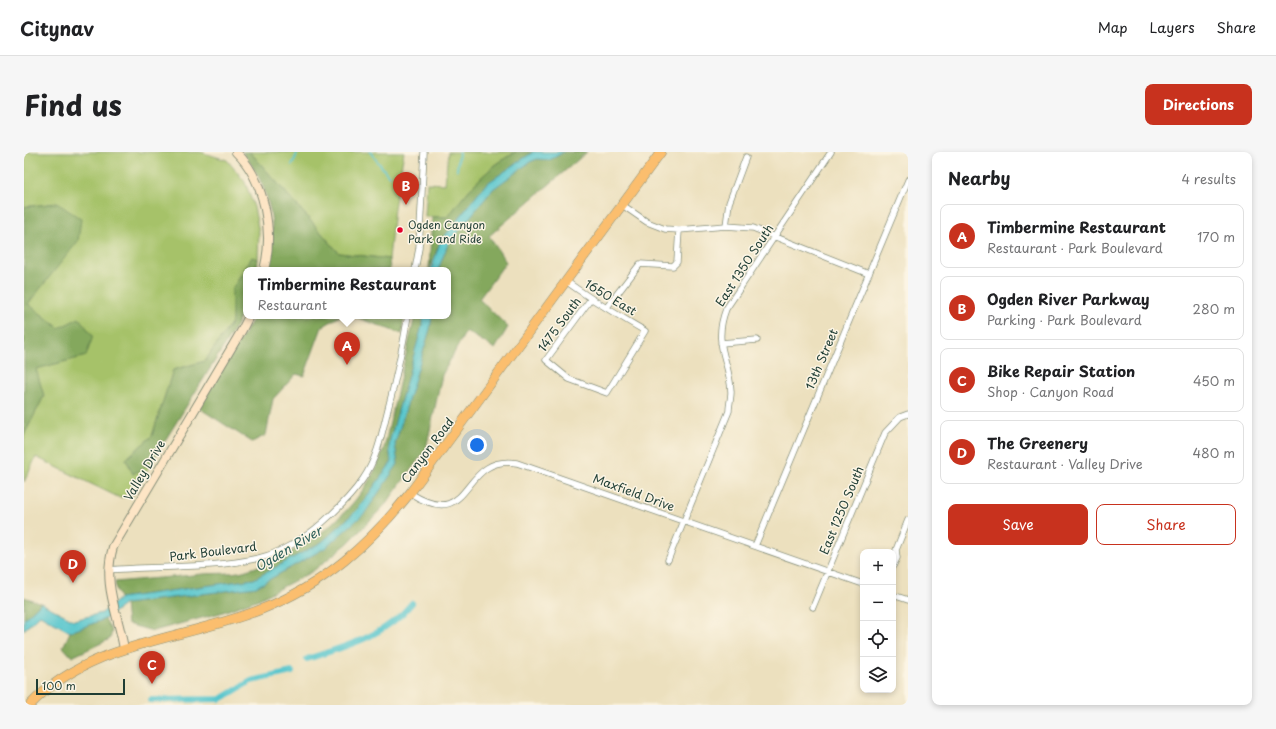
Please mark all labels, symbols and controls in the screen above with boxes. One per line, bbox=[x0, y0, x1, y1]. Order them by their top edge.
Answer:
text: Citynav bbox=[20, 14, 94, 42]
text: Map bbox=[1098, 17, 1128, 38]
text: Layers bbox=[1150, 17, 1195, 38]
text: Share bbox=[1217, 17, 1256, 38]
text: Find us bbox=[24, 83, 122, 126]
button: Directions bbox=[1145, 84, 1252, 125]
text: Nearby bbox=[948, 165, 1010, 191]
text: 4 results bbox=[1182, 169, 1236, 188]
pin: B bbox=[393, 172, 419, 205]
text: Timbermine Restaurant bbox=[987, 215, 1166, 238]
place label: Ogden Canyon Park and Ride bbox=[408, 216, 485, 247]
street label: East 1350 South bbox=[711, 220, 777, 310]
marker: Ogden Canyon Park and Ride bbox=[395, 225, 405, 235]
text: A bbox=[957, 227, 967, 246]
text: 170 m bbox=[1197, 227, 1235, 246]
text: Restaurant · Park Boulevard bbox=[987, 238, 1163, 257]
popup bbox=[243, 267, 451, 319]
text: Timbermine Restaurant bbox=[258, 272, 436, 295]
street label: 1650 East bbox=[582, 275, 640, 320]
text: Ogden River Parkway bbox=[987, 287, 1150, 310]
street label: 1475 South bbox=[533, 293, 585, 355]
text: Restaurant bbox=[258, 295, 327, 314]
text: B bbox=[958, 299, 966, 318]
text: 280 m bbox=[1193, 299, 1235, 318]
text: Parking · Park Boulevard bbox=[987, 310, 1142, 329]
street label: 13th Street bbox=[800, 326, 842, 392]
pin: A bbox=[334, 332, 360, 365]
text: Bike Repair Station bbox=[987, 359, 1135, 382]
text: C bbox=[957, 371, 967, 390]
text: 450 m bbox=[1193, 371, 1235, 390]
text: Shop · Canyon Road bbox=[987, 382, 1114, 401]
street label: Canyon Road bbox=[396, 413, 458, 487]
text: The Greenery bbox=[987, 431, 1088, 454]
your location bbox=[467, 435, 487, 455]
street label: Valley Drive bbox=[119, 436, 169, 504]
text: D bbox=[957, 443, 967, 462]
text: 480 m bbox=[1193, 443, 1235, 462]
text: Restaurant · Valley Drive bbox=[987, 454, 1143, 473]
street label: East 1250 South bbox=[814, 463, 868, 557]
street label: Maxfield Drive bbox=[591, 469, 677, 515]
button: Save bbox=[948, 504, 1088, 545]
button: Share bbox=[1096, 504, 1236, 545]
water label: Ogden River bbox=[251, 519, 327, 576]
street label: Park Boulevard bbox=[168, 537, 258, 565]
map controls bbox=[860, 549, 896, 693]
button: + bbox=[860, 549, 896, 585]
pin: D bbox=[60, 550, 86, 583]
button: − bbox=[860, 585, 896, 621]
button: locate bbox=[860, 621, 896, 657]
pin: C bbox=[139, 651, 165, 684]
button: layers bbox=[860, 657, 896, 693]
scale bar bbox=[36, 677, 125, 696]
text: 100 m bbox=[42, 677, 76, 694]

